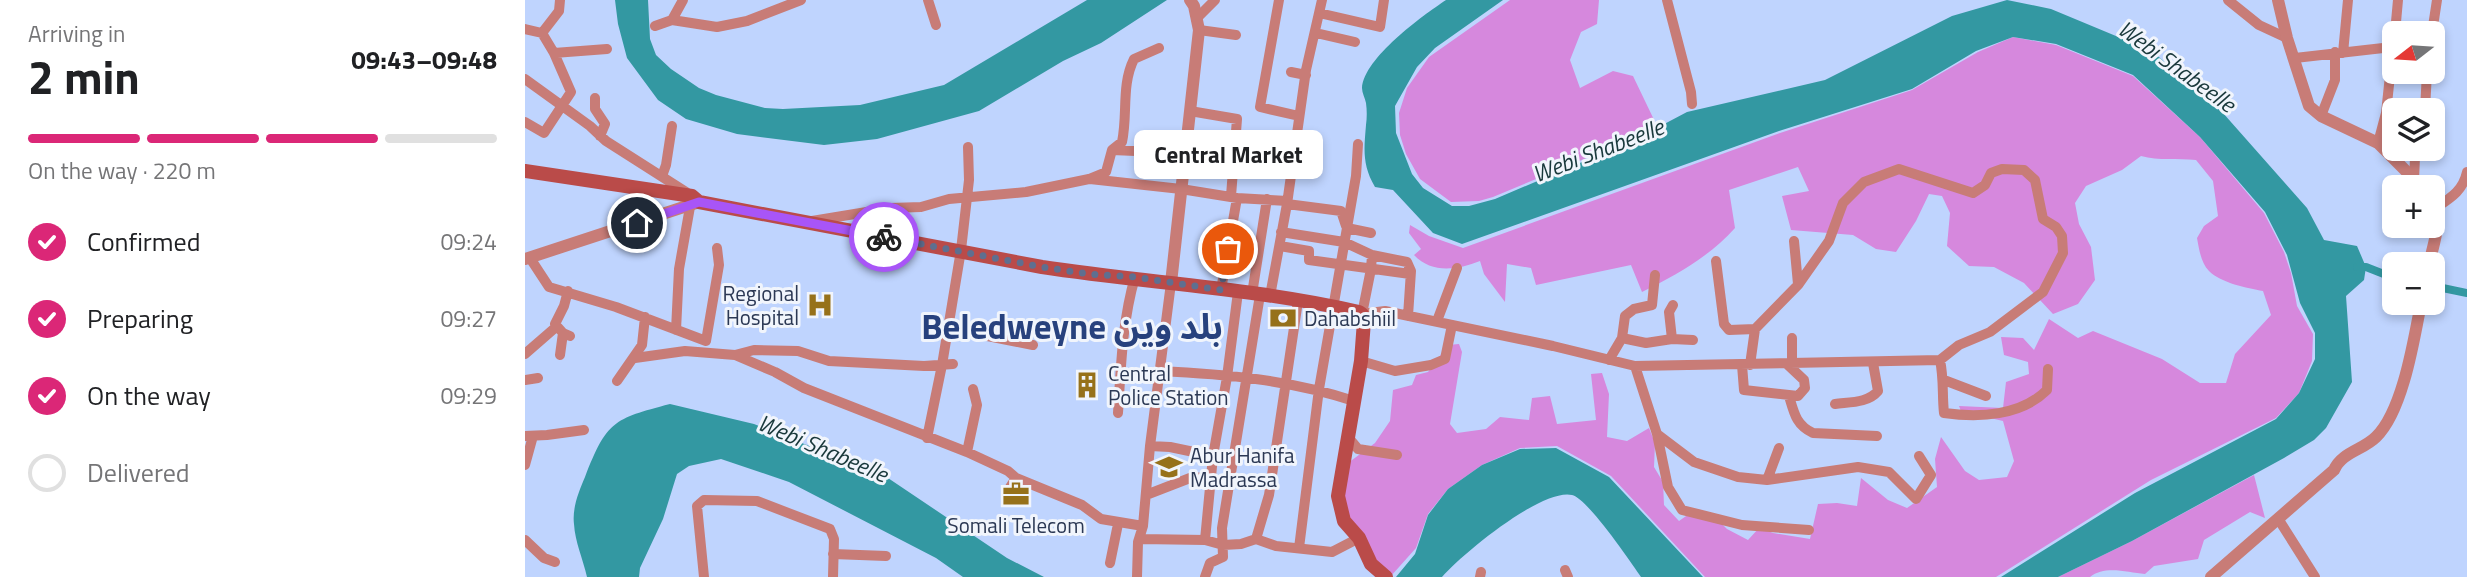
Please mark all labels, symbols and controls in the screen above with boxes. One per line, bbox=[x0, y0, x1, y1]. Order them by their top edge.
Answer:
water label: Webi Shabeelle bbox=[2111, 11, 2244, 122]
text: Arriving in bbox=[28, 16, 125, 51]
north arrow bbox=[2382, 21, 2445, 84]
map controls bbox=[2382, 21, 2445, 315]
text: 09:43–09:48 bbox=[351, 40, 497, 79]
text: 2 min bbox=[28, 42, 140, 112]
button: layers bbox=[2382, 98, 2445, 161]
water label: Webi Shabeelle bbox=[1527, 108, 1670, 191]
callout: Central Market bbox=[1133, 130, 1323, 179]
text: Central Market bbox=[1154, 137, 1303, 172]
text: On the way · 220 m bbox=[28, 153, 216, 188]
button: + bbox=[2382, 175, 2445, 238]
pin bbox=[607, 193, 667, 253]
courier bbox=[849, 202, 919, 272]
icon: home bbox=[618, 204, 656, 242]
icon: bike bbox=[865, 218, 903, 256]
pin bbox=[1198, 219, 1258, 279]
text: Confirmed bbox=[87, 222, 201, 261]
icon: check bbox=[28, 223, 66, 261]
text: 09:24 bbox=[440, 224, 497, 259]
icon: bag bbox=[1209, 230, 1247, 268]
button: − bbox=[2382, 252, 2445, 315]
place label: Regional Hospital bbox=[723, 277, 799, 333]
hospital icon: Regional Hospital bbox=[805, 290, 835, 320]
text: Preparing bbox=[87, 299, 193, 338]
district label: Beledweyne بلد وين bbox=[921, 299, 1223, 353]
icon: check bbox=[28, 300, 66, 338]
text: 09:27 bbox=[440, 301, 497, 336]
place label: Dahabshiil bbox=[1304, 302, 1396, 334]
bank icon: Dahabshiil bbox=[1268, 303, 1298, 333]
place label: Central Police Station bbox=[1108, 357, 1229, 413]
building icon: Central Police Station bbox=[1072, 370, 1102, 400]
text: On the way bbox=[87, 376, 211, 415]
icon: check bbox=[28, 377, 66, 415]
text: 09:29 bbox=[440, 378, 497, 413]
water label: Webi Shabeelle bbox=[753, 405, 895, 492]
place label: Abur Hanifa Madrassa bbox=[1190, 439, 1295, 495]
school or university icon: Abur Hanifa Madrassa bbox=[1154, 452, 1184, 482]
text: Delivered bbox=[87, 453, 190, 492]
office icon: Somali Telecom bbox=[1001, 479, 1031, 509]
place label: Somali Telecom bbox=[947, 509, 1085, 541]

